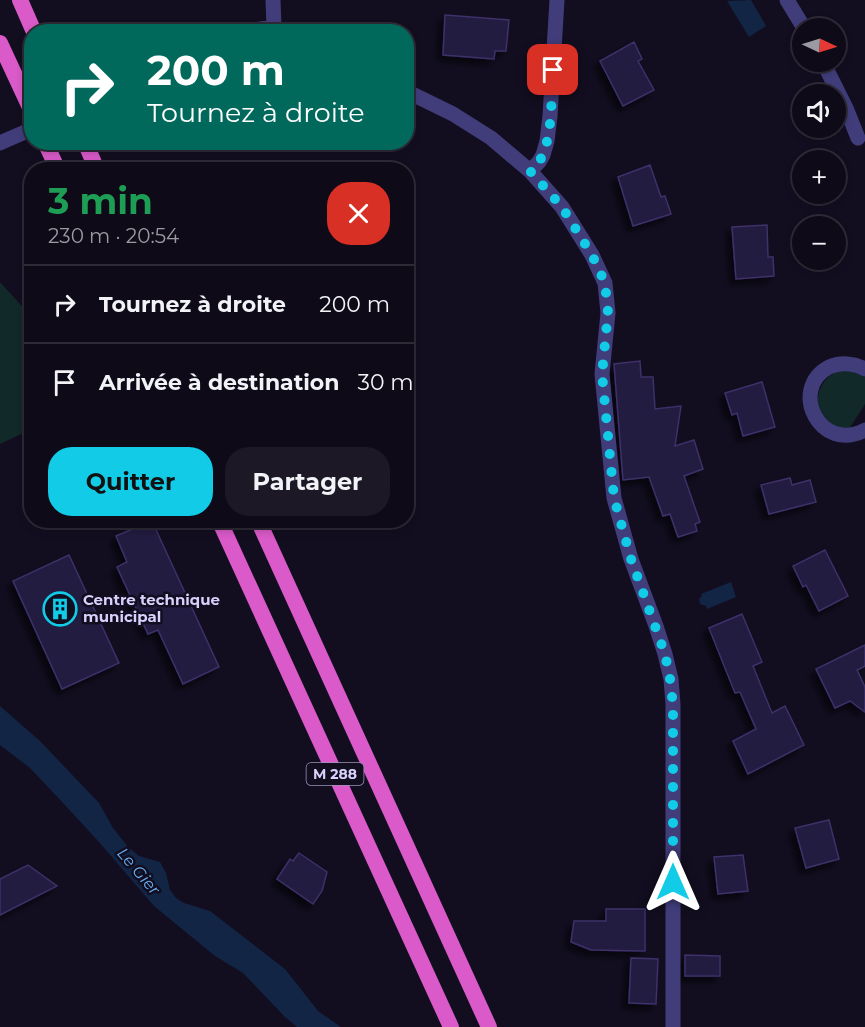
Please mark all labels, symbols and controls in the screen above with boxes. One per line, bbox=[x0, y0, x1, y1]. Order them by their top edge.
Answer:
north arrow bbox=[792, 18, 846, 72]
map controls bbox=[792, 18, 846, 270]
text: 200 m bbox=[147, 44, 285, 96]
pin bbox=[527, 44, 578, 95]
icon: right bbox=[48, 48, 126, 126]
icon: arrive bbox=[536, 53, 569, 86]
button: sound bbox=[792, 84, 846, 138]
text: Tournez à droite bbox=[147, 96, 365, 129]
button: + bbox=[792, 150, 846, 204]
text: 3 min bbox=[48, 179, 153, 223]
button: close bbox=[327, 182, 390, 245]
button: − bbox=[792, 216, 846, 270]
text: 230 m · 20:54 bbox=[48, 224, 179, 248]
icon: right bbox=[48, 288, 81, 321]
text: Tournez à droite bbox=[99, 291, 286, 318]
text: 200 m bbox=[319, 291, 390, 318]
icon: arrive bbox=[48, 366, 81, 399]
text: Arrivée à destination bbox=[99, 369, 339, 396]
text: 30 m bbox=[357, 369, 414, 396]
button: Quitter bbox=[48, 447, 213, 516]
button: Partager bbox=[225, 447, 390, 516]
place label: Centre technique municipal bbox=[83, 590, 220, 626]
building icon: Centre technique municipal bbox=[42, 591, 78, 627]
road number: M 288 bbox=[306, 763, 364, 785]
water label: Le Gier bbox=[113, 844, 165, 899]
position arrow bbox=[641, 850, 705, 914]

